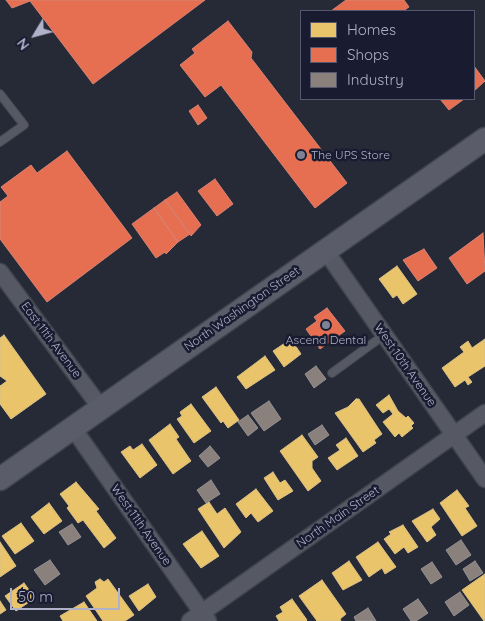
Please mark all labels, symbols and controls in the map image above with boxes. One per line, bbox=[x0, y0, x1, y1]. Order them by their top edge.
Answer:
north arrow bbox=[10, 10, 60, 60]
legend bbox=[300, 10, 475, 100]
text: Homes bbox=[347, 20, 396, 39]
text: N bbox=[13, 35, 33, 54]
text: Shops bbox=[347, 45, 389, 64]
text: Industry bbox=[347, 70, 404, 89]
place label: The UPS Store bbox=[311, 148, 390, 162]
marker: The UPS Store bbox=[295, 149, 307, 161]
street label: North Washington Street bbox=[182, 264, 302, 354]
street label: East 11th Avenue bbox=[18, 299, 84, 381]
marker: Ascend Dental bbox=[320, 319, 332, 331]
street label: West 10th Avenue bbox=[371, 321, 439, 409]
place label: Ascend Dental bbox=[286, 333, 366, 347]
street label: West 11th Avenue bbox=[108, 482, 174, 568]
street label: North Main Street bbox=[294, 483, 382, 551]
scale bar bbox=[12, 578, 122, 610]
text: 50 m bbox=[18, 587, 53, 606]

